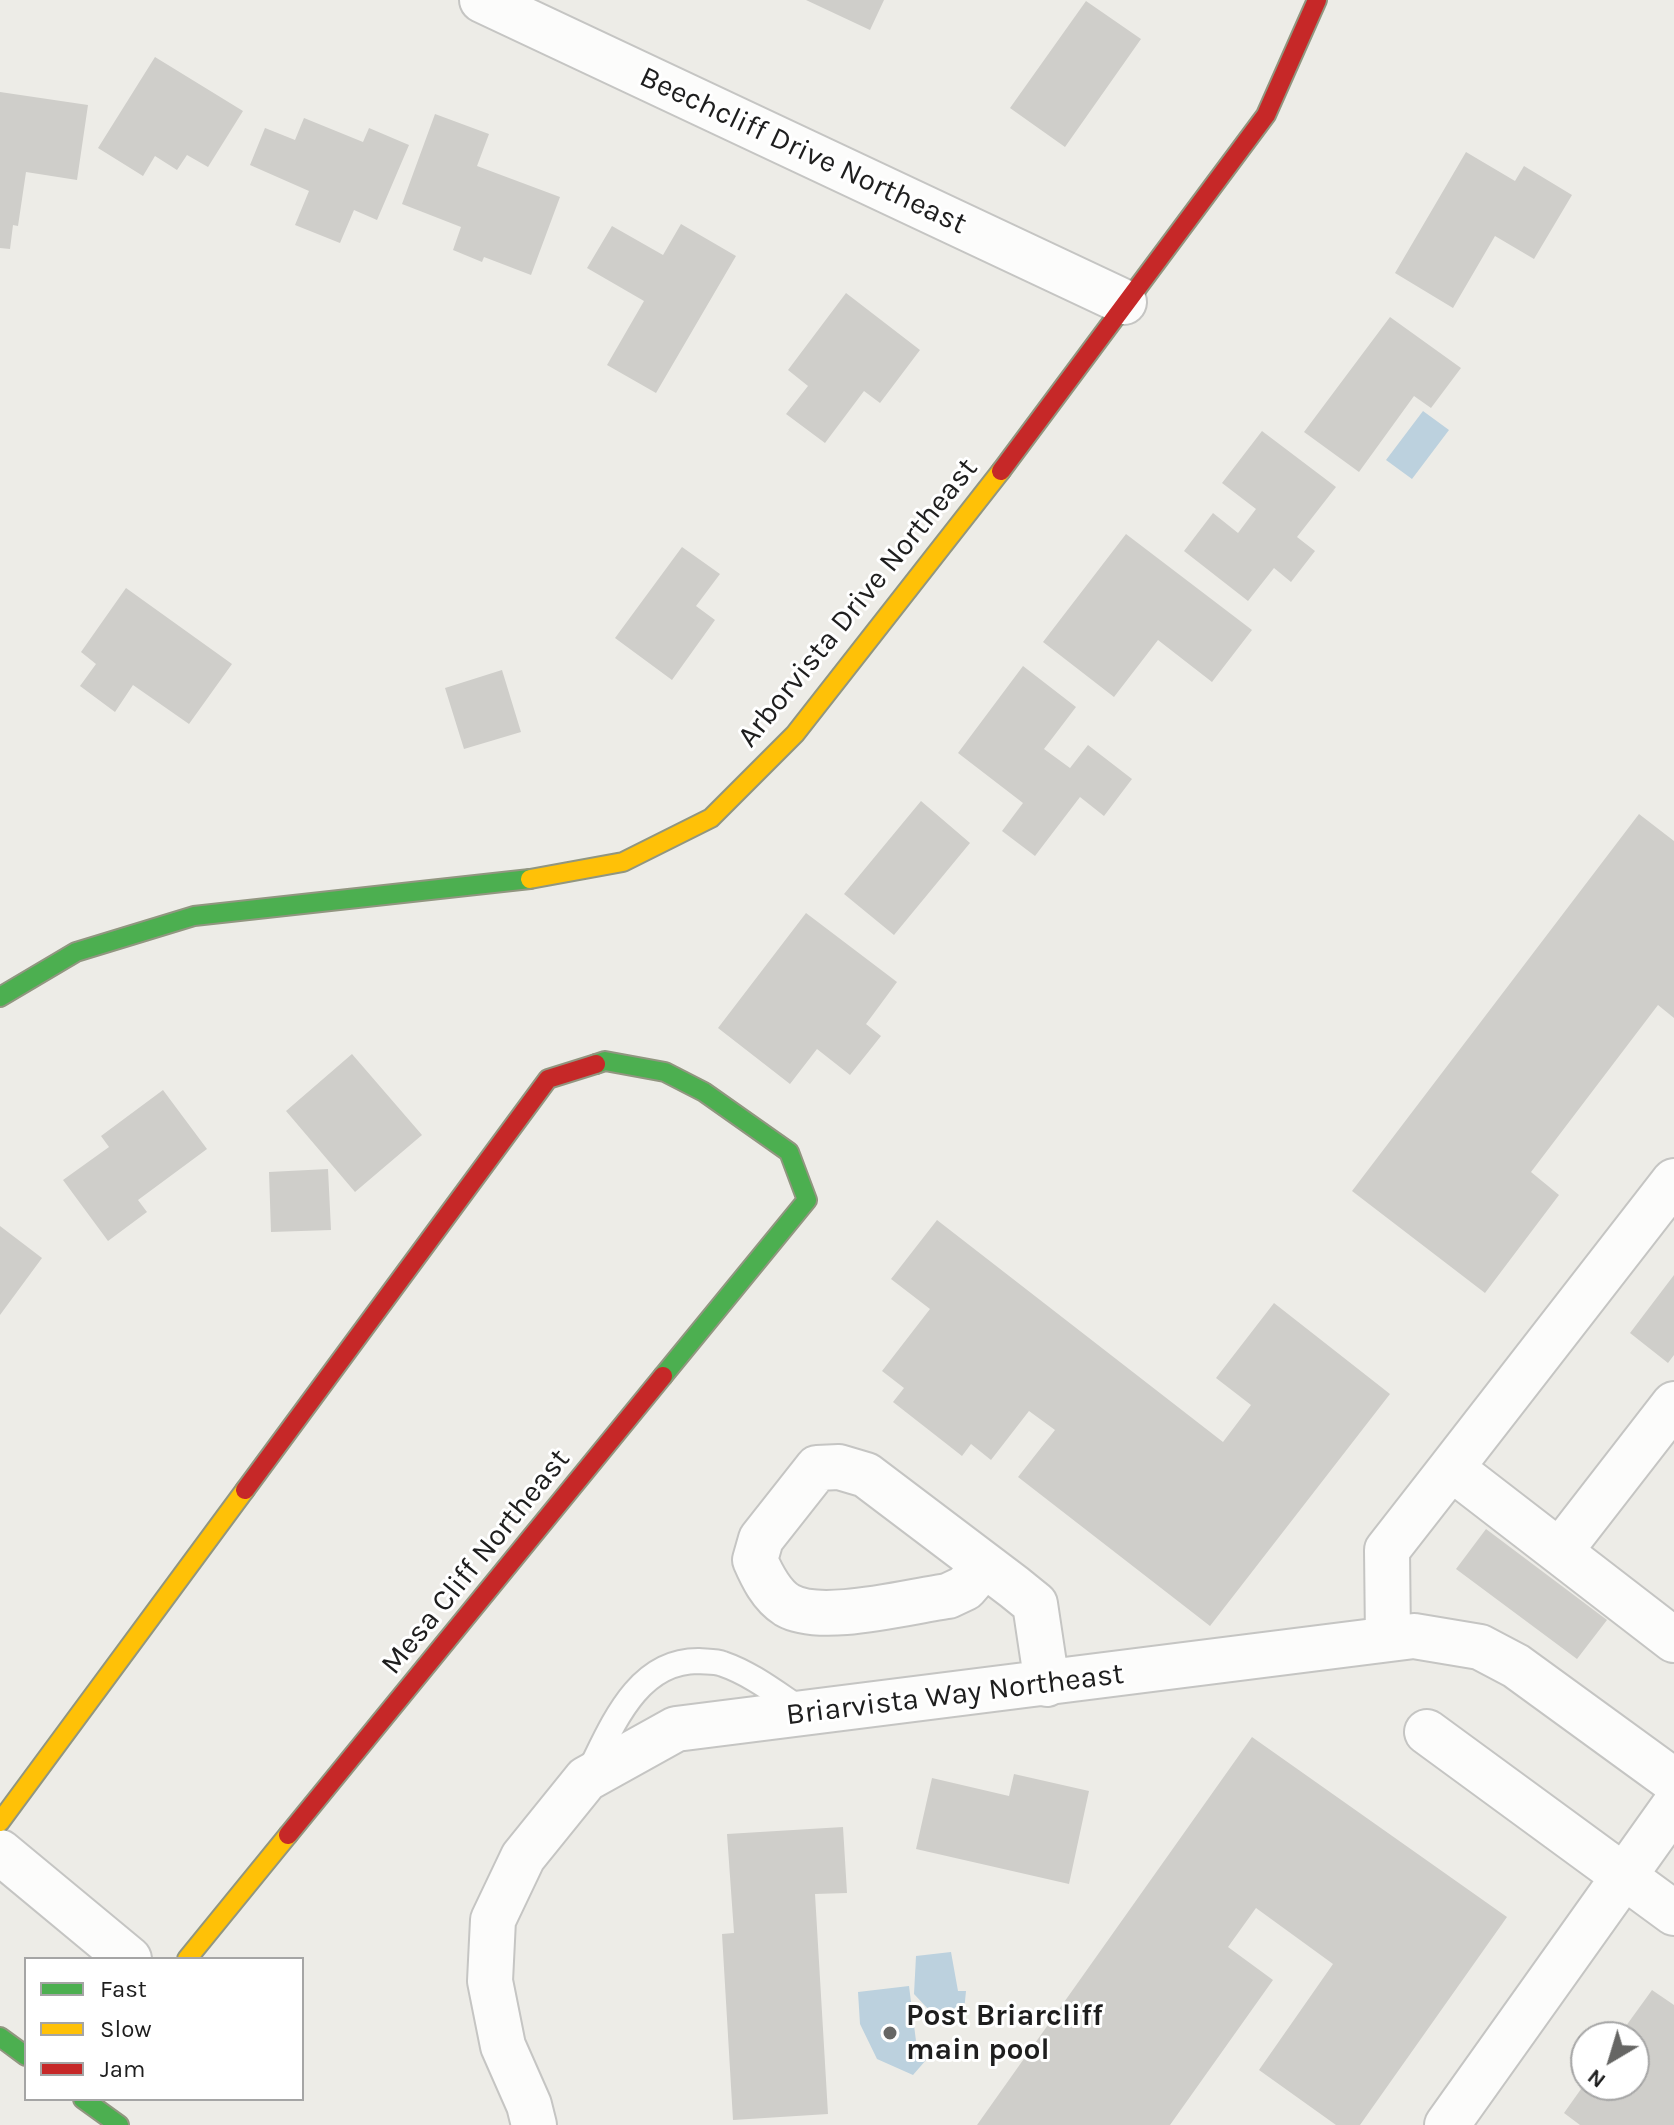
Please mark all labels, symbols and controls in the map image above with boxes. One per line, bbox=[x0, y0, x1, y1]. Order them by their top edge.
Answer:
street label: Beechcliff Drive Northeast bbox=[634, 59, 972, 243]
street label: Arborvista Drive Northeast bbox=[730, 451, 986, 755]
street label: Mesa Cliff Northeast bbox=[374, 1442, 578, 1682]
street label: Briarvista Way Northeast bbox=[784, 1656, 1126, 1734]
legend bbox=[24, 1957, 304, 2101]
text: Fast bbox=[100, 1975, 147, 2003]
place label: Post Briarcliff main pool bbox=[906, 1998, 1103, 2068]
text: Slow bbox=[100, 2015, 152, 2043]
north arrow bbox=[1570, 2021, 1650, 2101]
marker: Post Briarcliff main pool bbox=[881, 2024, 899, 2042]
text: Jam bbox=[100, 2055, 145, 2083]
text: N bbox=[1582, 2063, 1611, 2093]

